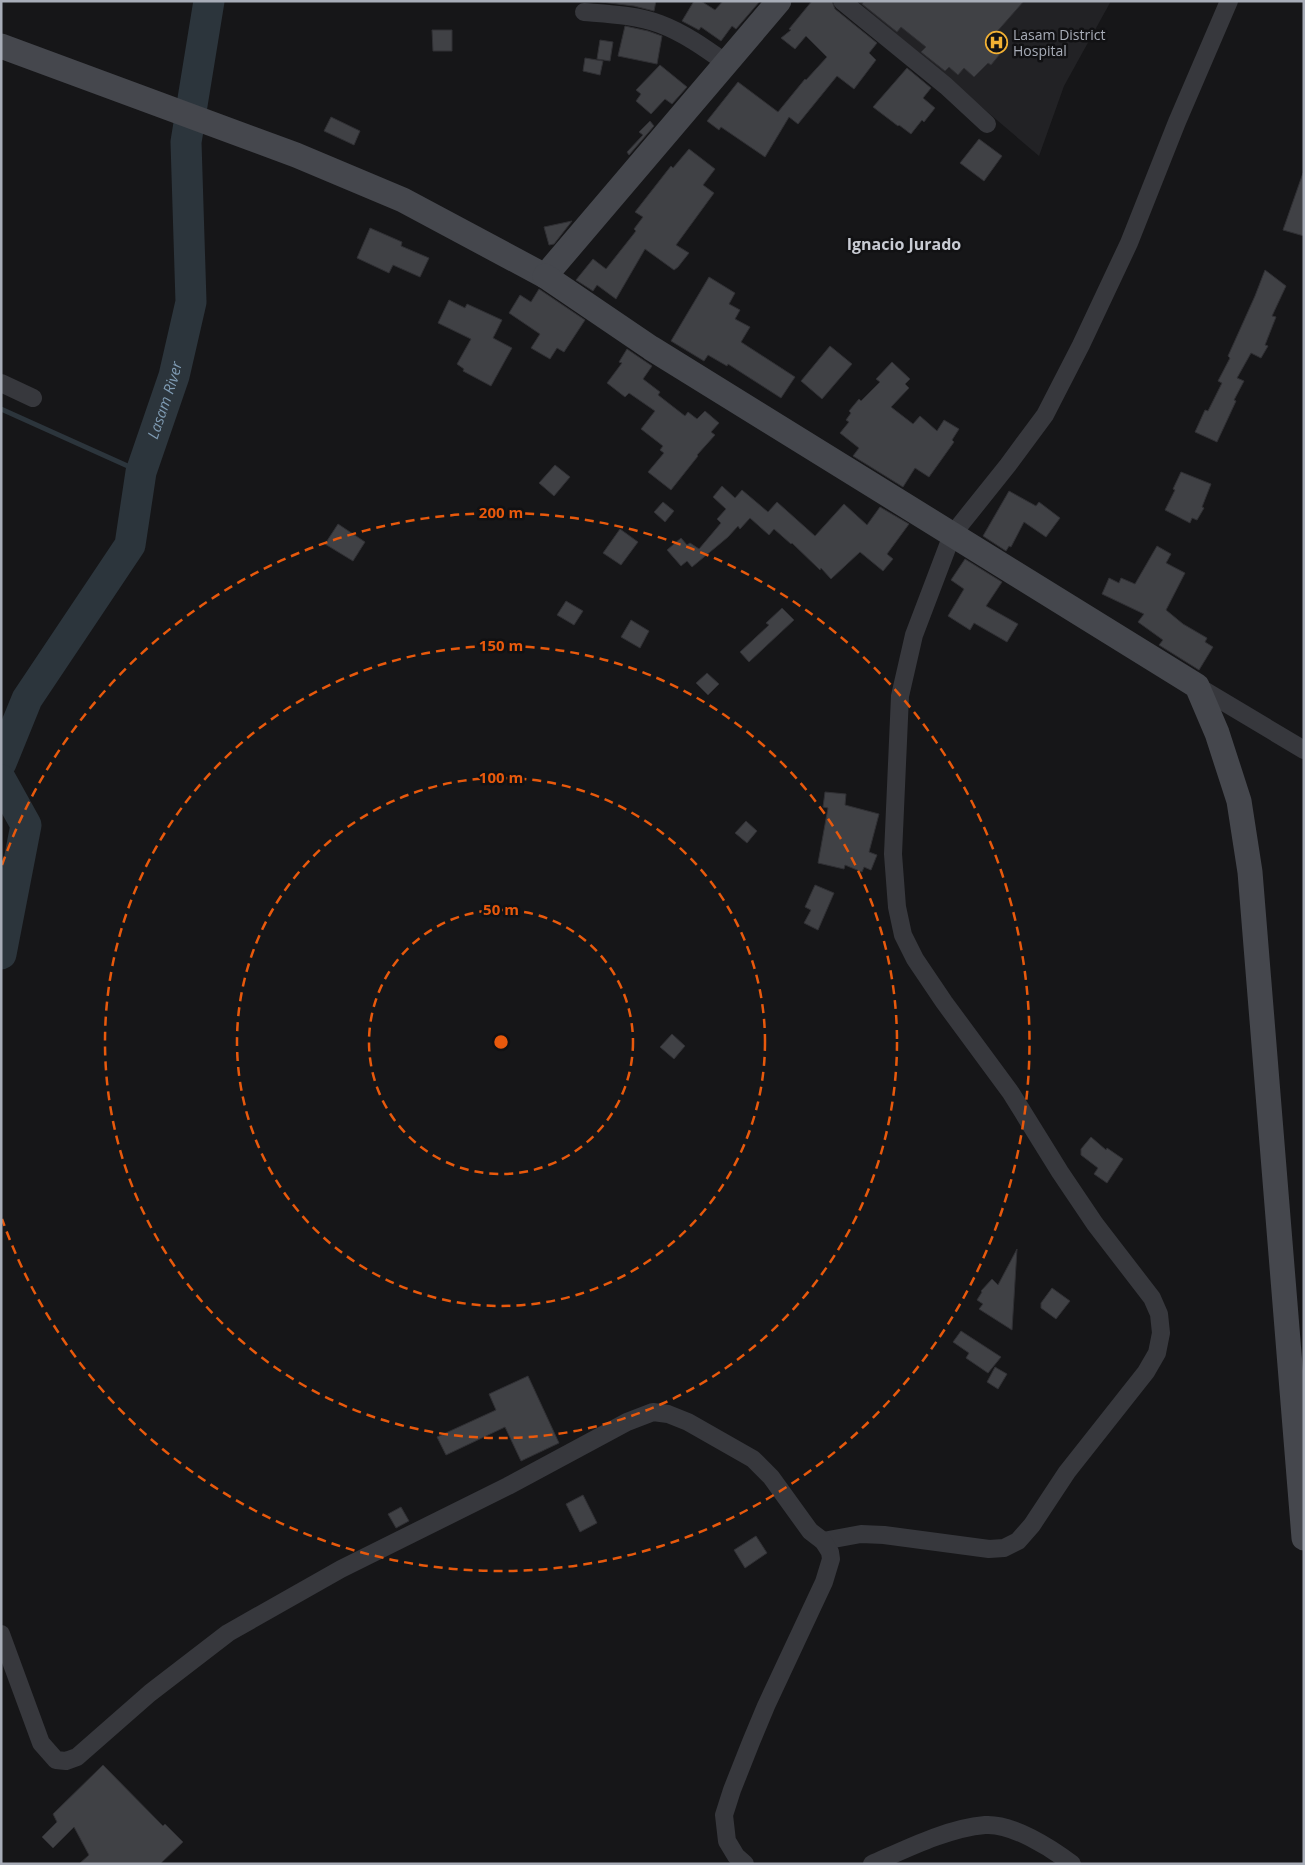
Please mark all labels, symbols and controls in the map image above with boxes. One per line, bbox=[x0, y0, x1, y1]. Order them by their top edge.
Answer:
place label: Lasam District Hospital bbox=[1013, 25, 1105, 60]
hospital icon: Lasam District Hospital bbox=[985, 31, 1009, 55]
district label: Ignacio Jurado bbox=[847, 233, 961, 255]
water label: Lasam River bbox=[142, 358, 186, 441]
text: 200 m bbox=[479, 502, 523, 522]
text: 150 m bbox=[479, 635, 523, 655]
text: 100 m bbox=[479, 767, 523, 787]
text: 50 m bbox=[483, 899, 519, 919]
centre of rings bbox=[492, 1033, 510, 1051]

